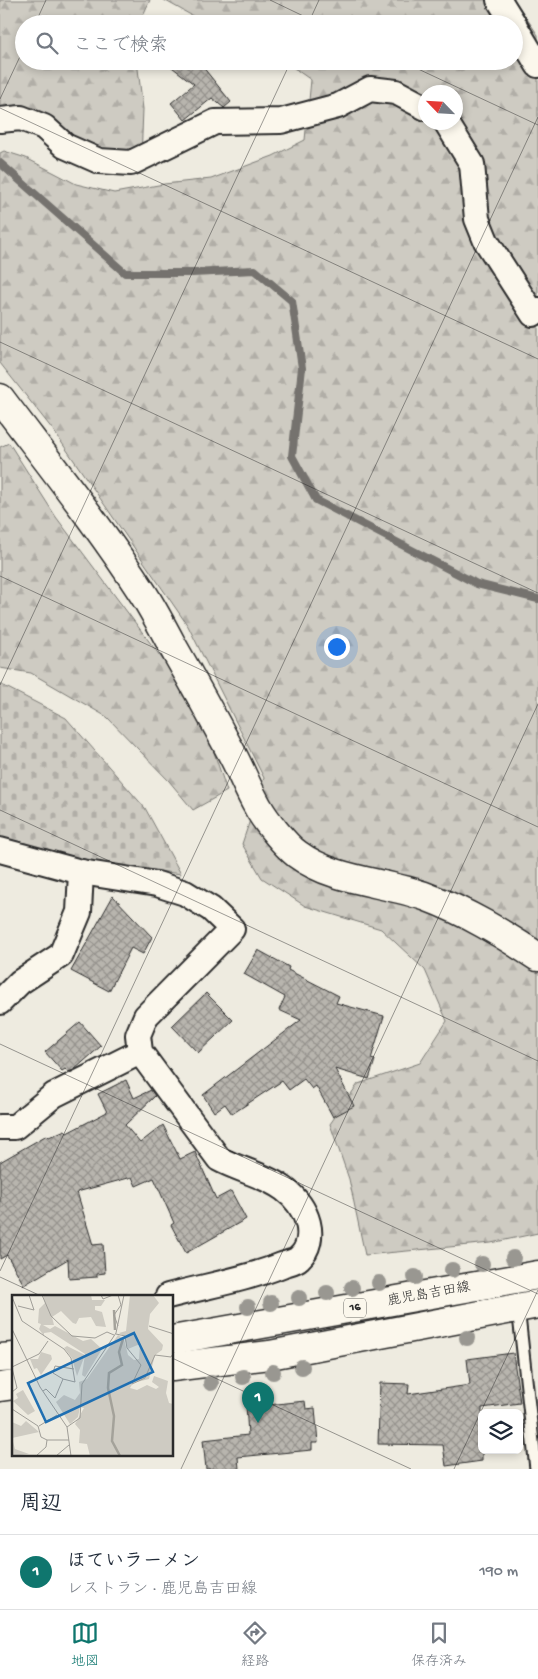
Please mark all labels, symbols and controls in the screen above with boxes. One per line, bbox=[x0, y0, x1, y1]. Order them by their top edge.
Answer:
search box bbox=[15, 15, 523, 70]
icon: search bbox=[33, 29, 61, 57]
text: ここで検索 bbox=[73, 35, 168, 58]
north arrow bbox=[418, 85, 463, 130]
your location bbox=[324, 634, 350, 660]
street label: 鹿児島吉田線 bbox=[386, 1279, 472, 1311]
inset map bbox=[12, 1295, 174, 1456]
road number: 16 bbox=[344, 1299, 366, 1318]
pin: 1 bbox=[242, 1382, 274, 1423]
map controls bbox=[478, 1409, 523, 1454]
button: layers bbox=[478, 1409, 523, 1454]
text: 周辺 bbox=[20, 1493, 62, 1518]
text: ほていラーメン bbox=[67, 1551, 200, 1574]
text: 1 bbox=[33, 1563, 39, 1582]
text: 190 m bbox=[479, 1563, 518, 1582]
text: レストラン · 鹿児島吉田線 bbox=[67, 1581, 257, 1600]
tab: 地図 bbox=[71, 1619, 99, 1671]
tab: 経路 bbox=[241, 1619, 269, 1671]
tab: 保存済み bbox=[411, 1619, 467, 1671]

